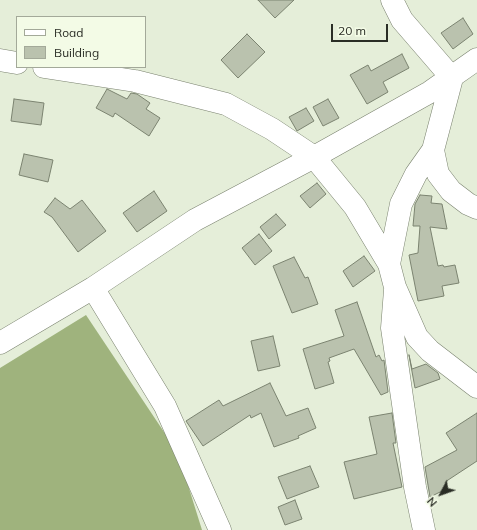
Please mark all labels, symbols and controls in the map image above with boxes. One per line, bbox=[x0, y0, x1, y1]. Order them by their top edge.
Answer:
legend bbox=[16, 16, 146, 68]
scale bar bbox=[333, 16, 390, 42]
text: 20 m bbox=[338, 23, 366, 38]
text: Road bbox=[54, 25, 83, 40]
text: Building bbox=[54, 45, 99, 60]
north arrow bbox=[421, 474, 461, 514]
text: N bbox=[424, 494, 440, 510]

